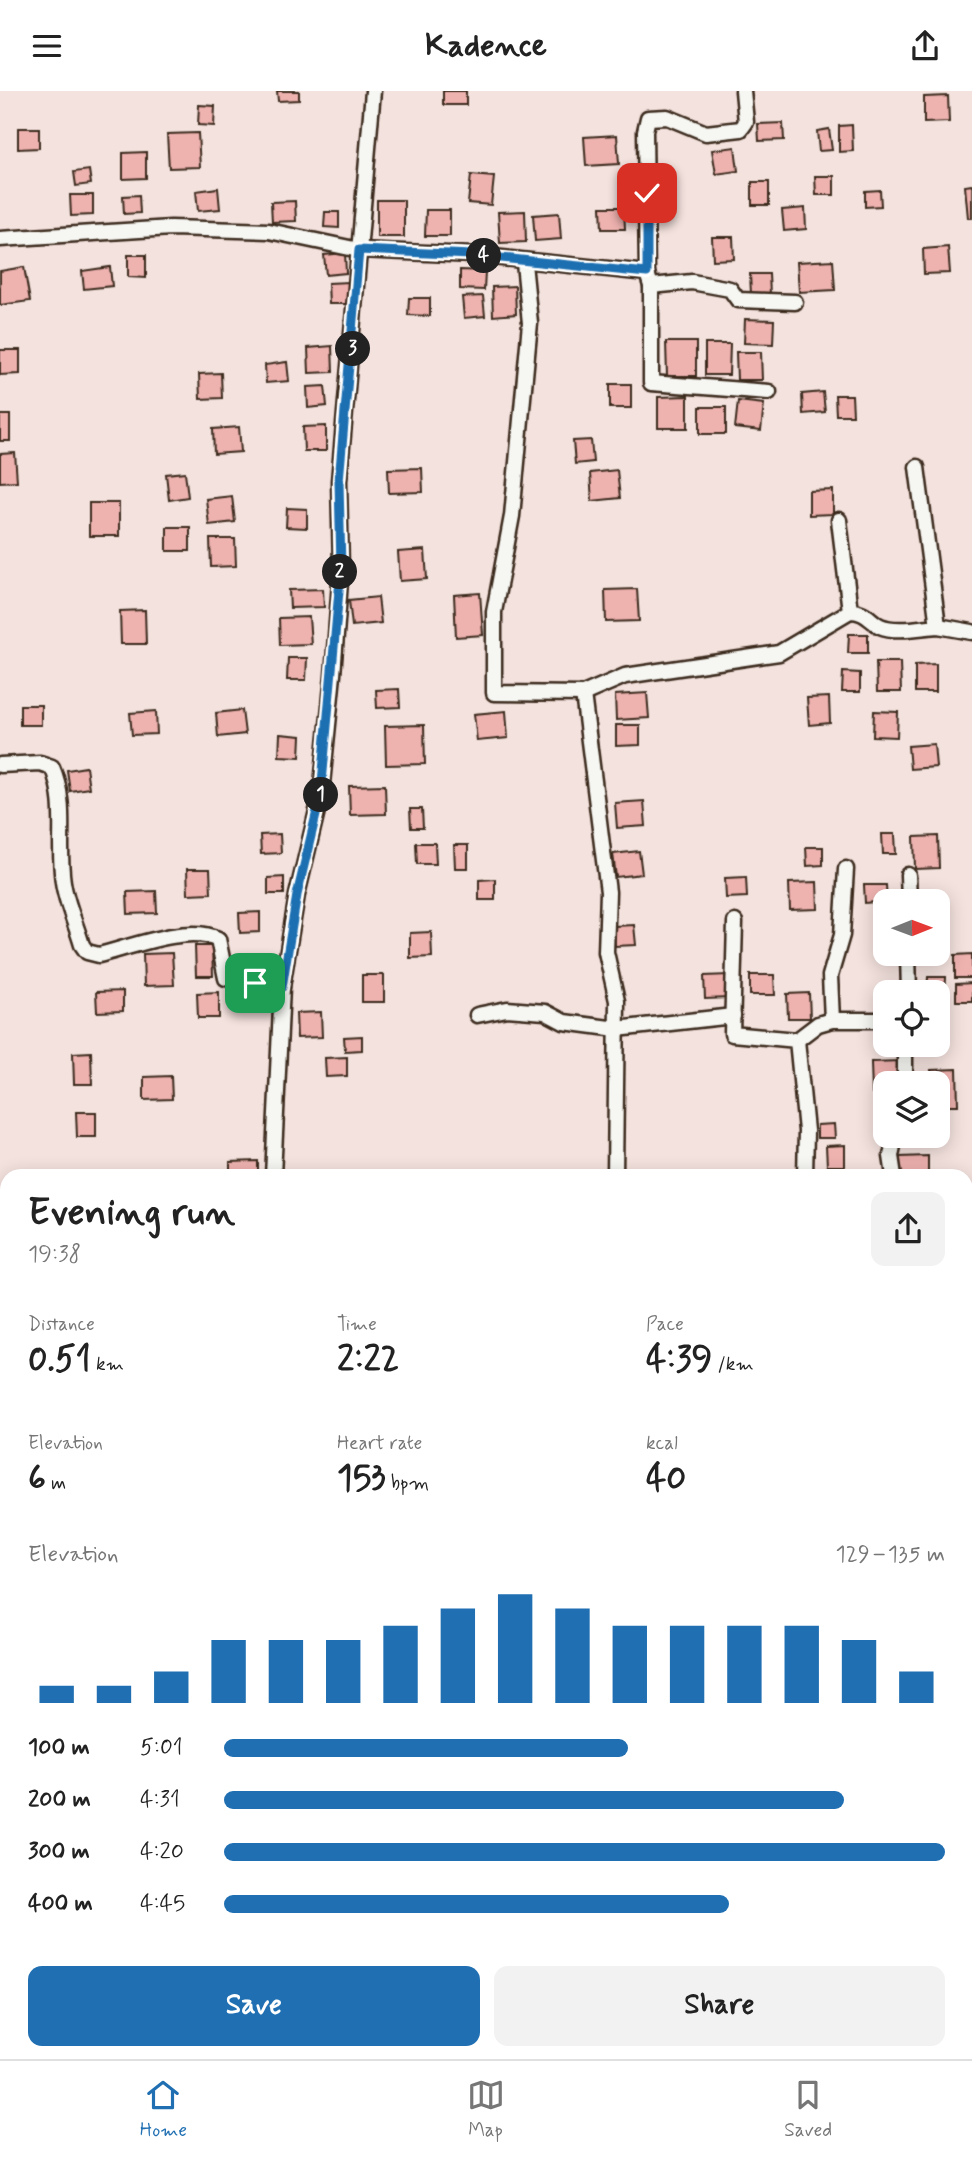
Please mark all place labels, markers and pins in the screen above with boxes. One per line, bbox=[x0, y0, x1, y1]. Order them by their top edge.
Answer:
pin bbox=[617, 163, 677, 223]
pin: 4 bbox=[466, 239, 502, 273]
pin: 3 bbox=[336, 331, 370, 367]
pin: 2 bbox=[322, 554, 358, 589]
pin: 1 bbox=[304, 777, 338, 813]
pin bbox=[225, 953, 285, 1013]

